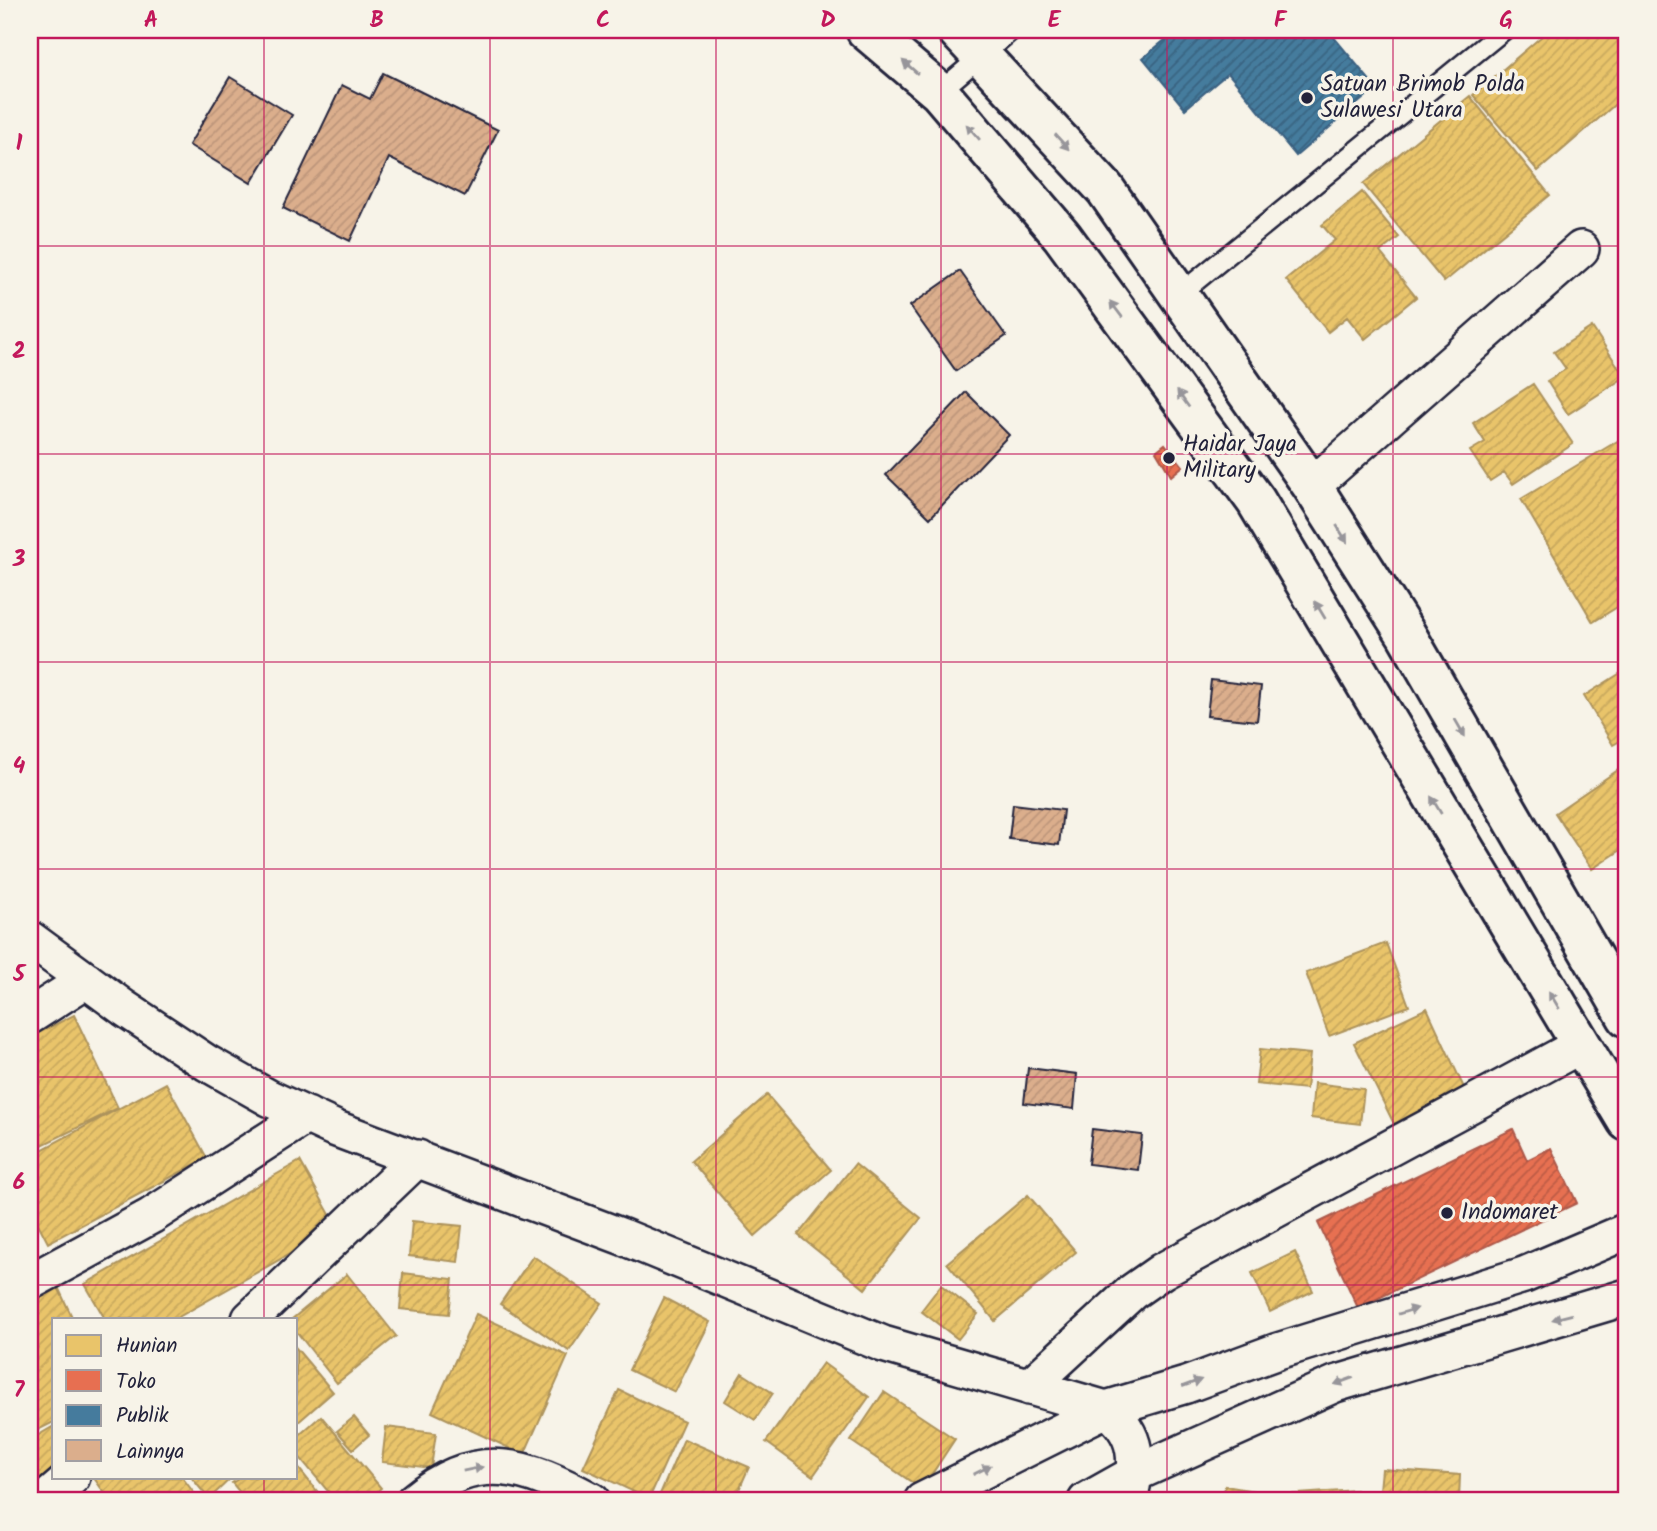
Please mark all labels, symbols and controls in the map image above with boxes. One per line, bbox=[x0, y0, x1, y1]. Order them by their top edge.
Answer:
text: A bbox=[144, 3, 158, 39]
text: B bbox=[370, 3, 384, 39]
text: C bbox=[596, 3, 610, 39]
text: D bbox=[820, 3, 836, 39]
text: E bbox=[1048, 3, 1062, 39]
text: F bbox=[1274, 3, 1288, 39]
text: G bbox=[1499, 3, 1513, 39]
one-way arrow bbox=[901, 59, 919, 75]
place label: Satuan Brimob Polda Sulawesi Utara bbox=[1321, 67, 1525, 129]
marker: Satuan Brimob Polda Sulawesi Utara bbox=[1299, 90, 1315, 106]
one-way arrow bbox=[966, 124, 981, 141]
text: 1 bbox=[16, 126, 23, 162]
one-way arrow bbox=[1053, 133, 1069, 150]
one-way arrow bbox=[1109, 300, 1124, 318]
text: 2 bbox=[12, 334, 26, 370]
one-way arrow bbox=[1176, 390, 1190, 408]
place label: Haidar Jaya Military bbox=[1183, 427, 1297, 489]
marker: Haidar Jaya Military bbox=[1161, 450, 1177, 466]
one-way arrow bbox=[1335, 524, 1348, 543]
text: 3 bbox=[12, 542, 26, 578]
one-way arrow bbox=[1314, 600, 1326, 619]
one-way arrow bbox=[1454, 718, 1466, 738]
text: 4 bbox=[13, 749, 26, 785]
one-way arrow bbox=[1430, 796, 1442, 815]
text: 5 bbox=[12, 957, 27, 993]
one-way arrow bbox=[1547, 991, 1560, 1010]
text: 6 bbox=[13, 1165, 25, 1201]
place label: Indomaret bbox=[1461, 1195, 1559, 1231]
marker: Indomaret bbox=[1439, 1205, 1455, 1221]
one-way arrow bbox=[1397, 1306, 1418, 1316]
one-way arrow bbox=[1551, 1313, 1572, 1323]
legend bbox=[52, 1318, 298, 1478]
text: Hunian bbox=[116, 1330, 177, 1363]
text: Toko bbox=[116, 1366, 156, 1399]
text: 7 bbox=[14, 1373, 26, 1409]
one-way arrow bbox=[1333, 1375, 1354, 1386]
one-way arrow bbox=[1181, 1377, 1202, 1388]
text: Publik bbox=[116, 1400, 169, 1433]
text: Lainnya bbox=[116, 1436, 184, 1469]
one-way arrow bbox=[462, 1464, 484, 1475]
one-way arrow bbox=[972, 1464, 992, 1476]

